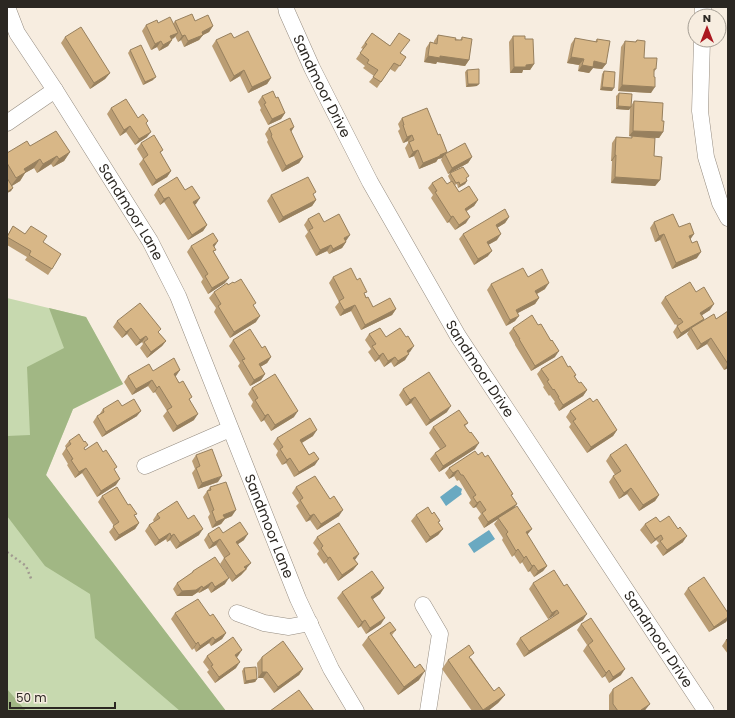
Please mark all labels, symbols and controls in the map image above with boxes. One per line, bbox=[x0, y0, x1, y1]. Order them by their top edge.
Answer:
north arrow bbox=[687, 8, 727, 48]
text: N bbox=[703, 10, 711, 26]
street label: Sandmoor Drive bbox=[288, 31, 356, 141]
street label: Sandmoor Lane bbox=[94, 159, 168, 264]
street label: Sandmoor Drive bbox=[441, 316, 519, 422]
street label: Sandmoor Lane bbox=[239, 471, 299, 582]
street label: Sandmoor Drive bbox=[619, 587, 698, 692]
scale bar bbox=[10, 684, 115, 710]
text: 50 m bbox=[16, 689, 47, 706]

